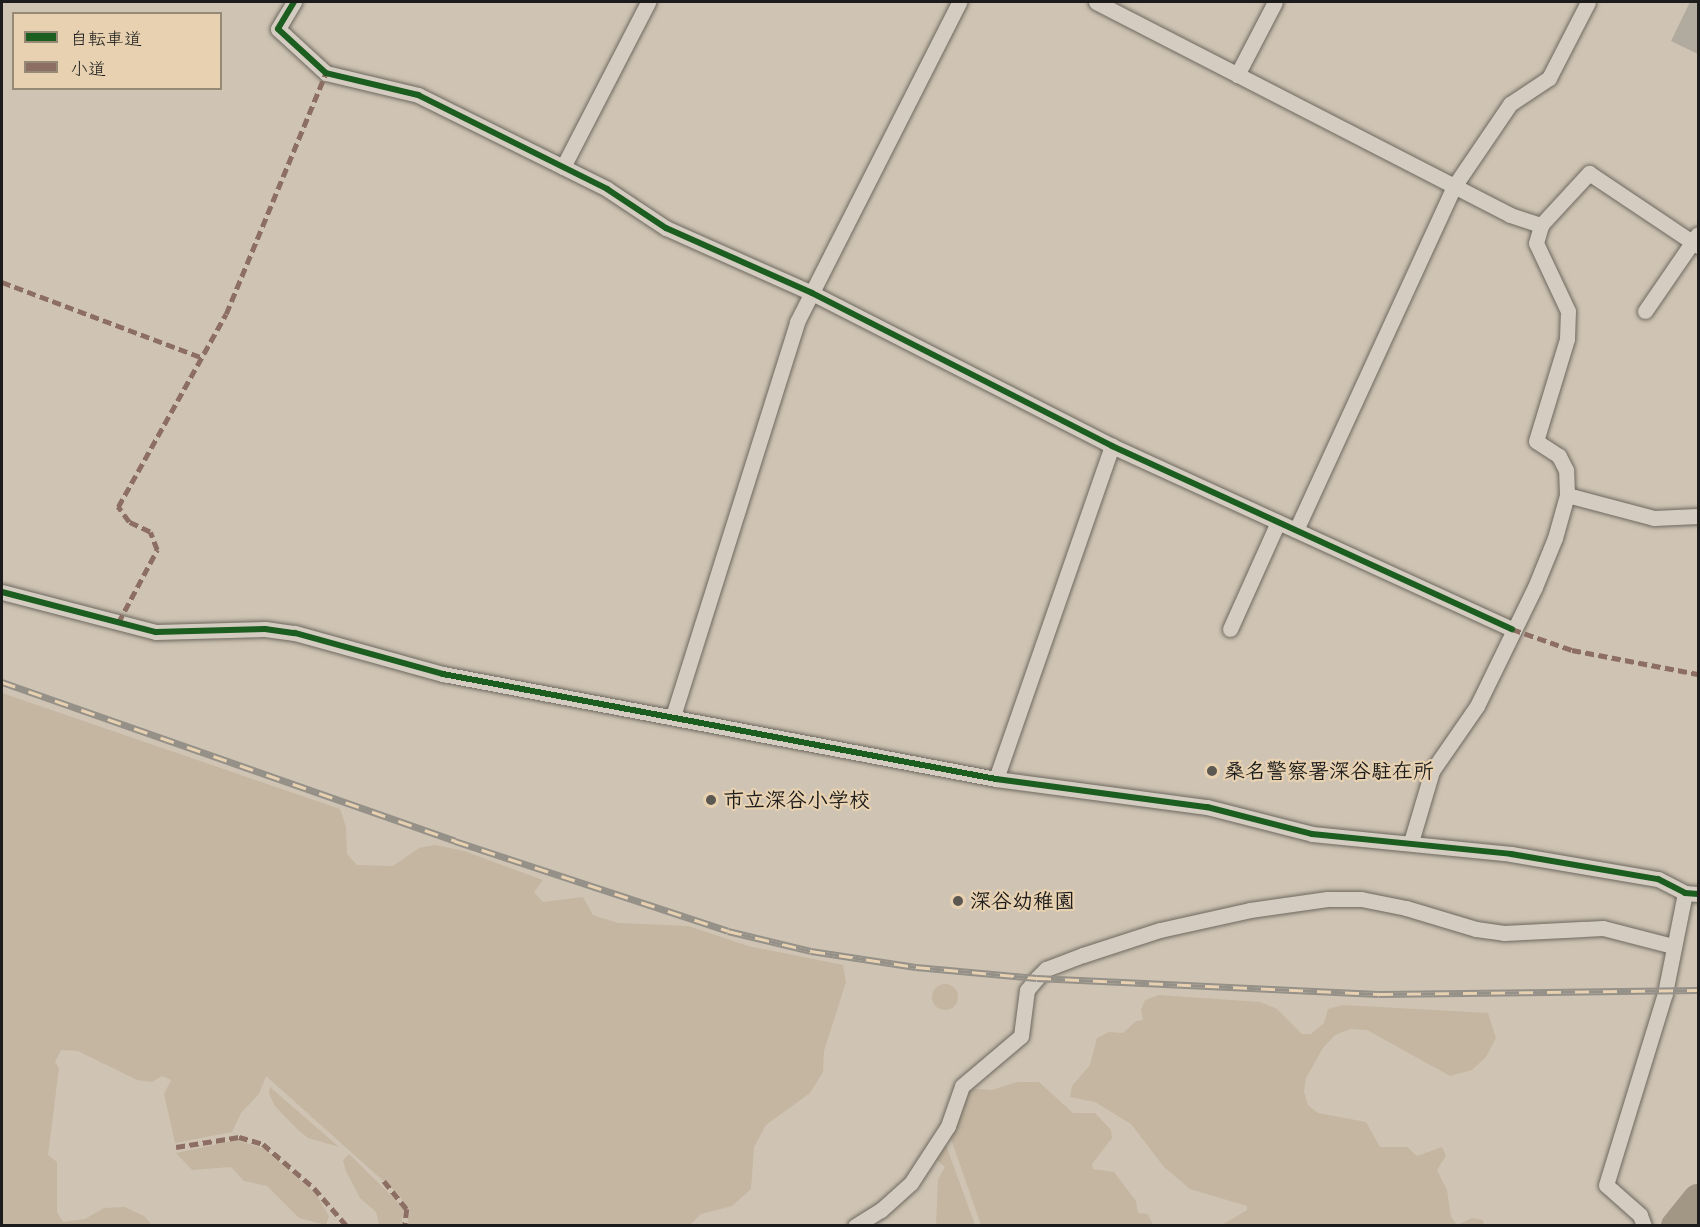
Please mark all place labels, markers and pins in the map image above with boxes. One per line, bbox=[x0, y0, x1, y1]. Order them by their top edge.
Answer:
place label: 桑名警察署深谷駐在所 bbox=[1224, 758, 1434, 784]
marker: 桑名警察署深谷駐在所 bbox=[1205, 764, 1219, 778]
place label: 市立深谷小学校 bbox=[723, 787, 870, 813]
marker: 市立深谷小学校 bbox=[704, 793, 718, 807]
place label: 深谷幼稚園 bbox=[970, 888, 1075, 914]
marker: 深谷幼稚園 bbox=[951, 894, 965, 908]

